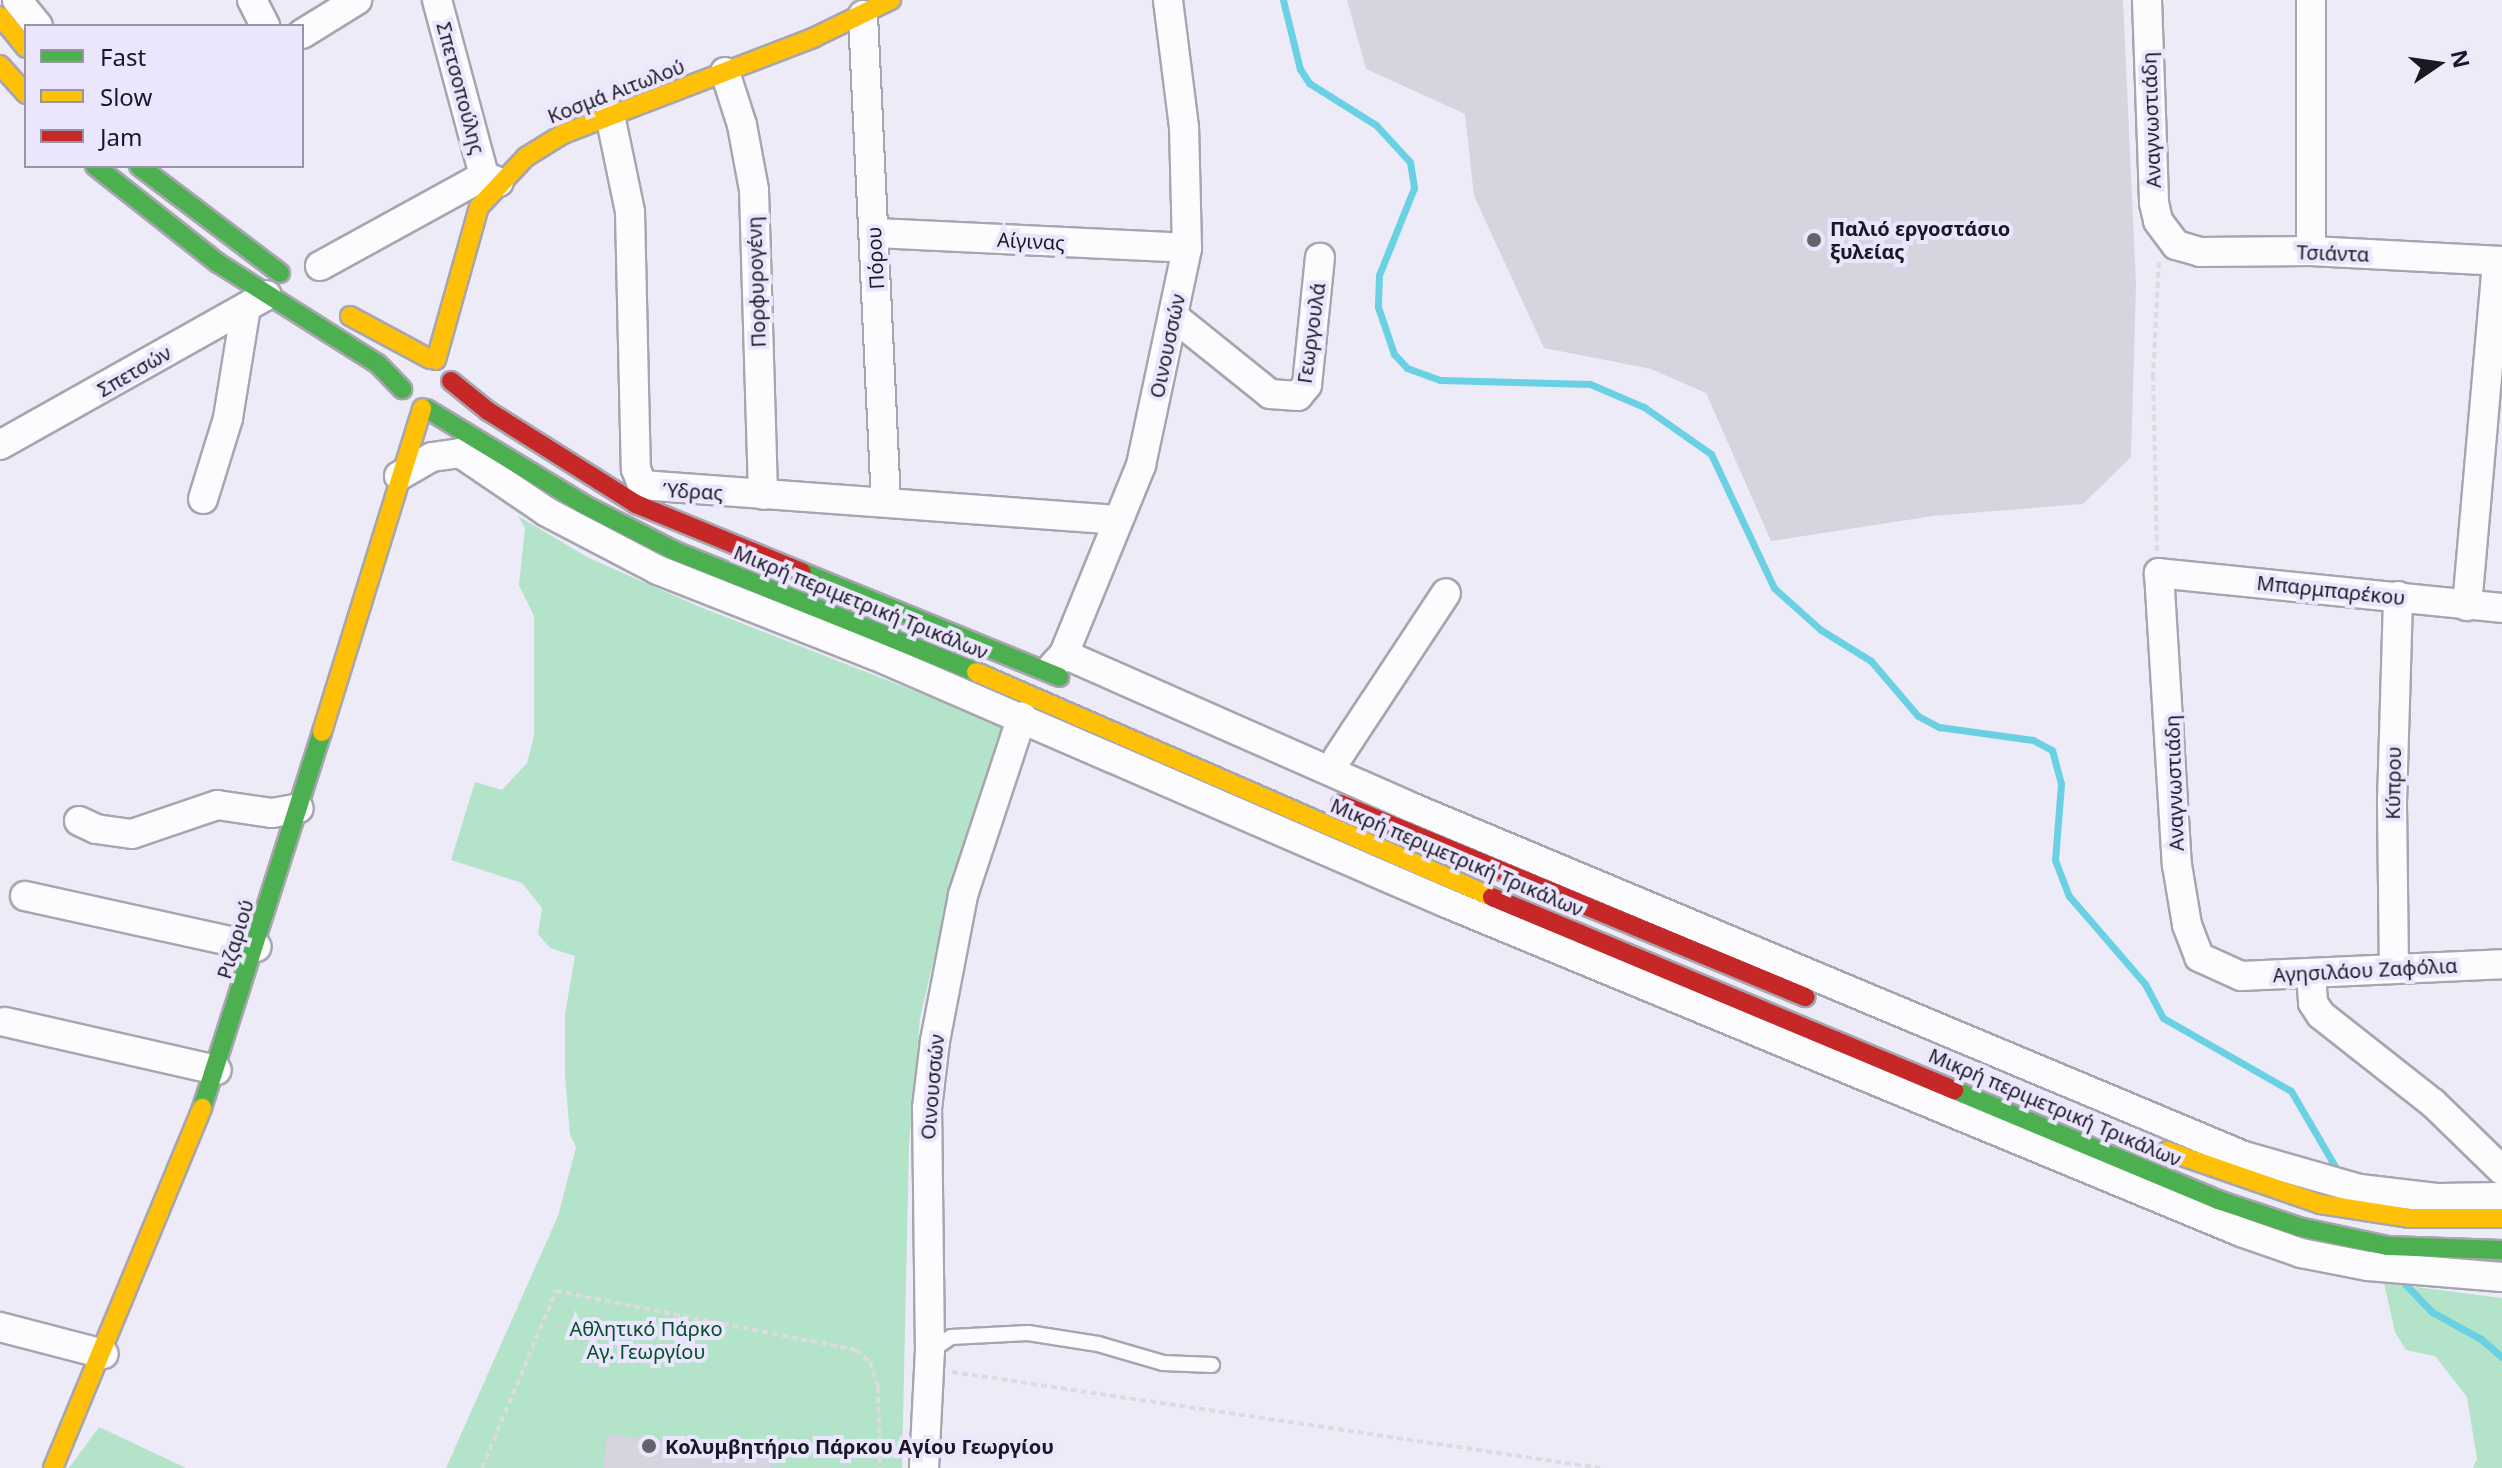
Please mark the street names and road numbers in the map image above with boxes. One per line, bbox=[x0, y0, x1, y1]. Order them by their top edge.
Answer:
street label: Σπετσοπούλης bbox=[432, 19, 490, 157]
street label: Αναγνωστιάδη bbox=[2137, 52, 2165, 188]
street label: Κοσμά Αιτωλού bbox=[544, 54, 688, 128]
street label: Πορφυρογένη bbox=[742, 216, 770, 348]
street label: Πόρου bbox=[861, 226, 889, 290]
street label: Αίγινας bbox=[997, 227, 1065, 255]
street label: Τσιάντα bbox=[2296, 240, 2370, 266]
street label: Γεωργουλά bbox=[1292, 281, 1330, 385]
street label: Οινουσσών bbox=[1144, 292, 1190, 400]
street label: Σπετσών bbox=[93, 340, 175, 402]
street label: Ύδρας bbox=[662, 477, 724, 505]
street label: Μικρή περιμετρική Τρικάλων bbox=[730, 540, 992, 664]
street label: Μπαρμπαρέκου bbox=[2256, 570, 2406, 610]
street label: Αναγνωστιάδη bbox=[2160, 715, 2188, 851]
street label: Κύπρου bbox=[2380, 746, 2406, 820]
street label: Μικρή περιμετρική Τρικάλων bbox=[1327, 793, 1587, 921]
street label: Ριζαριού bbox=[212, 896, 258, 982]
street label: Αγησιλάου Ζαφόλια bbox=[2272, 953, 2458, 987]
street label: Οινουσσών bbox=[915, 1033, 949, 1141]
street label: Μικρή περιμετρική Τρικάλων bbox=[1925, 1043, 2185, 1171]

